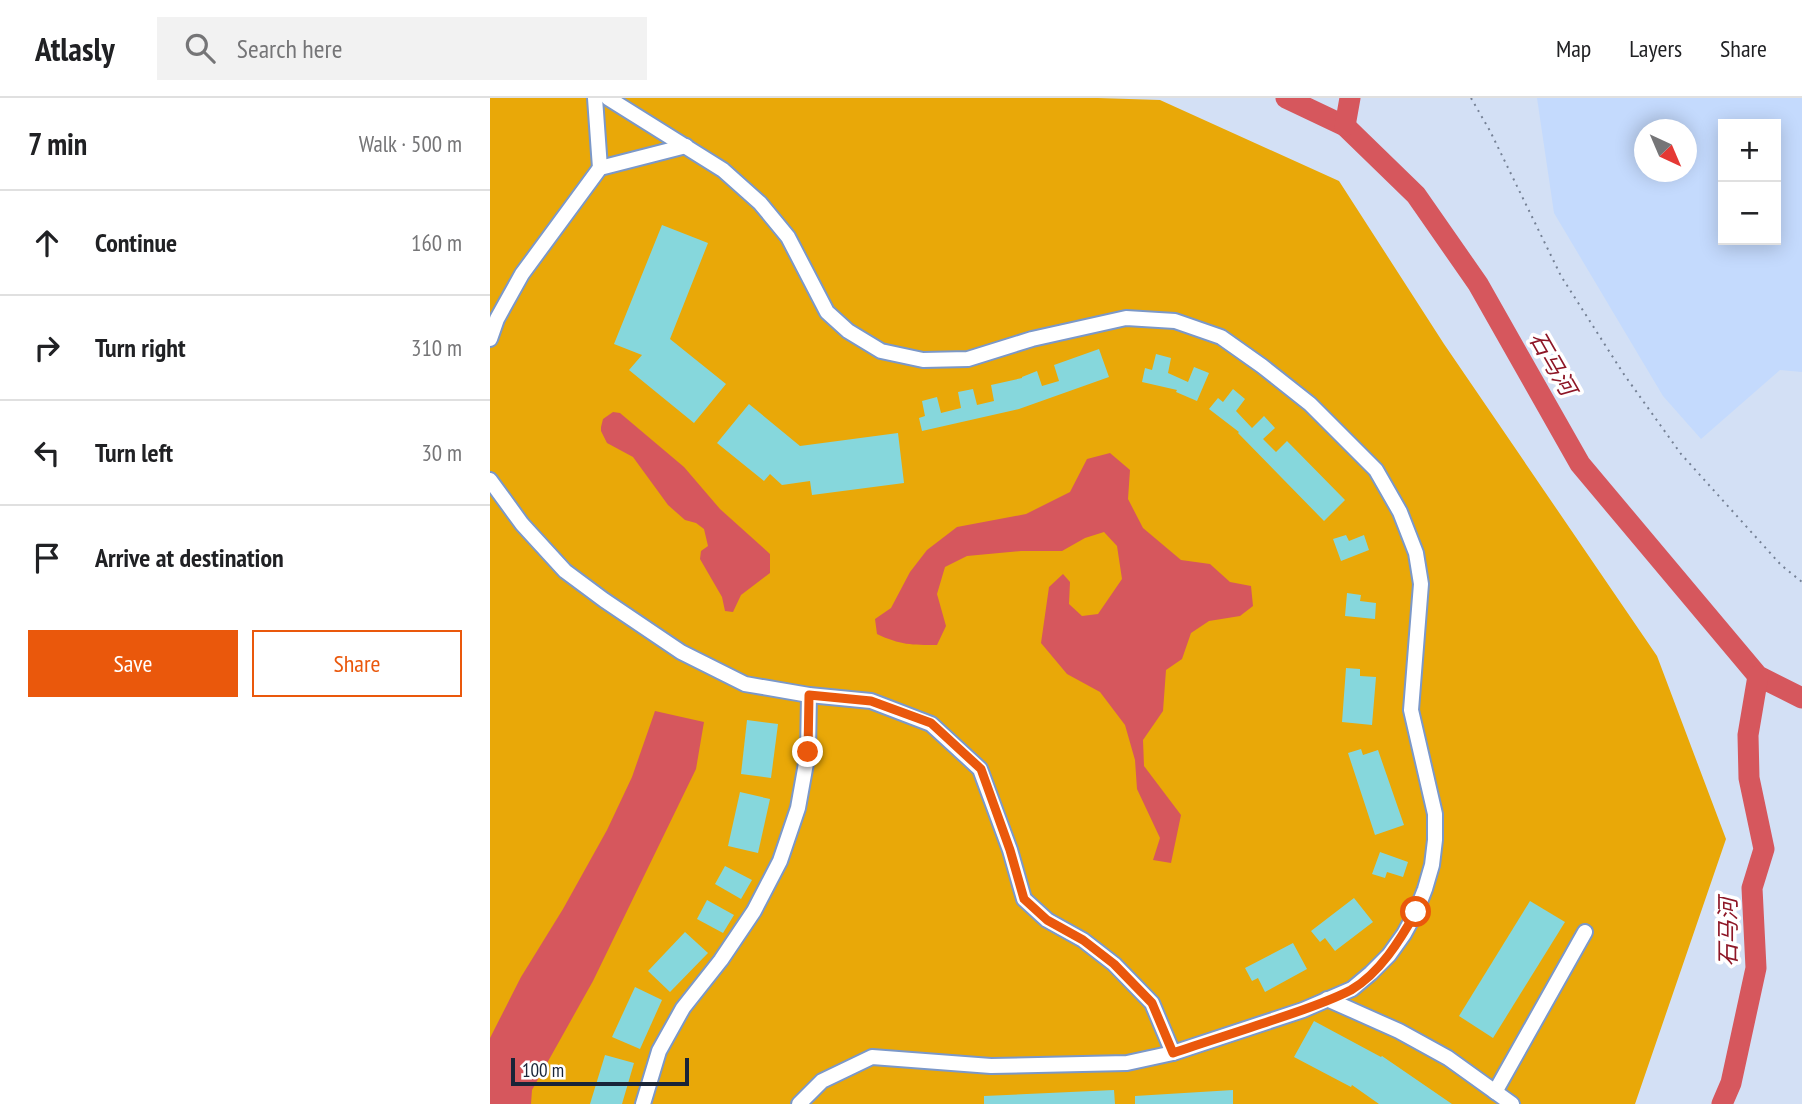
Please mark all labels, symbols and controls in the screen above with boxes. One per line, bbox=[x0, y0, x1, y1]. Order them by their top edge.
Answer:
search box bbox=[157, 17, 647, 80]
text: Atlasly bbox=[35, 27, 115, 70]
icon: search bbox=[181, 29, 219, 67]
text: Search here bbox=[237, 32, 342, 65]
text: Map bbox=[1556, 33, 1591, 64]
text: Layers bbox=[1629, 33, 1682, 64]
text: Share bbox=[1720, 33, 1767, 64]
north arrow bbox=[1634, 119, 1697, 182]
map controls bbox=[1718, 119, 1781, 245]
button: + bbox=[1718, 119, 1781, 182]
text: 7 min bbox=[28, 124, 87, 163]
text: Walk · 500 m bbox=[359, 129, 462, 158]
button: − bbox=[1718, 182, 1781, 245]
icon: ahead bbox=[28, 224, 66, 262]
text: Continue bbox=[95, 226, 177, 259]
text: 160 m bbox=[411, 228, 462, 257]
water label: 石马河 bbox=[1523, 326, 1585, 404]
icon: right bbox=[28, 329, 66, 367]
text: Turn right bbox=[95, 331, 186, 364]
text: 310 m bbox=[411, 333, 462, 362]
icon: left bbox=[28, 434, 66, 472]
text: Turn left bbox=[95, 436, 173, 469]
text: 30 m bbox=[421, 438, 462, 467]
icon: arrive bbox=[28, 539, 66, 577]
text: Arrive at destination bbox=[95, 541, 284, 574]
button: Save bbox=[28, 630, 238, 697]
button: Share bbox=[252, 630, 462, 697]
route end bbox=[792, 736, 823, 767]
water label: 石马河 bbox=[1713, 894, 1742, 967]
route start bbox=[1400, 896, 1431, 927]
scale bar bbox=[511, 1055, 690, 1087]
text: 100 m bbox=[522, 1058, 564, 1082]

